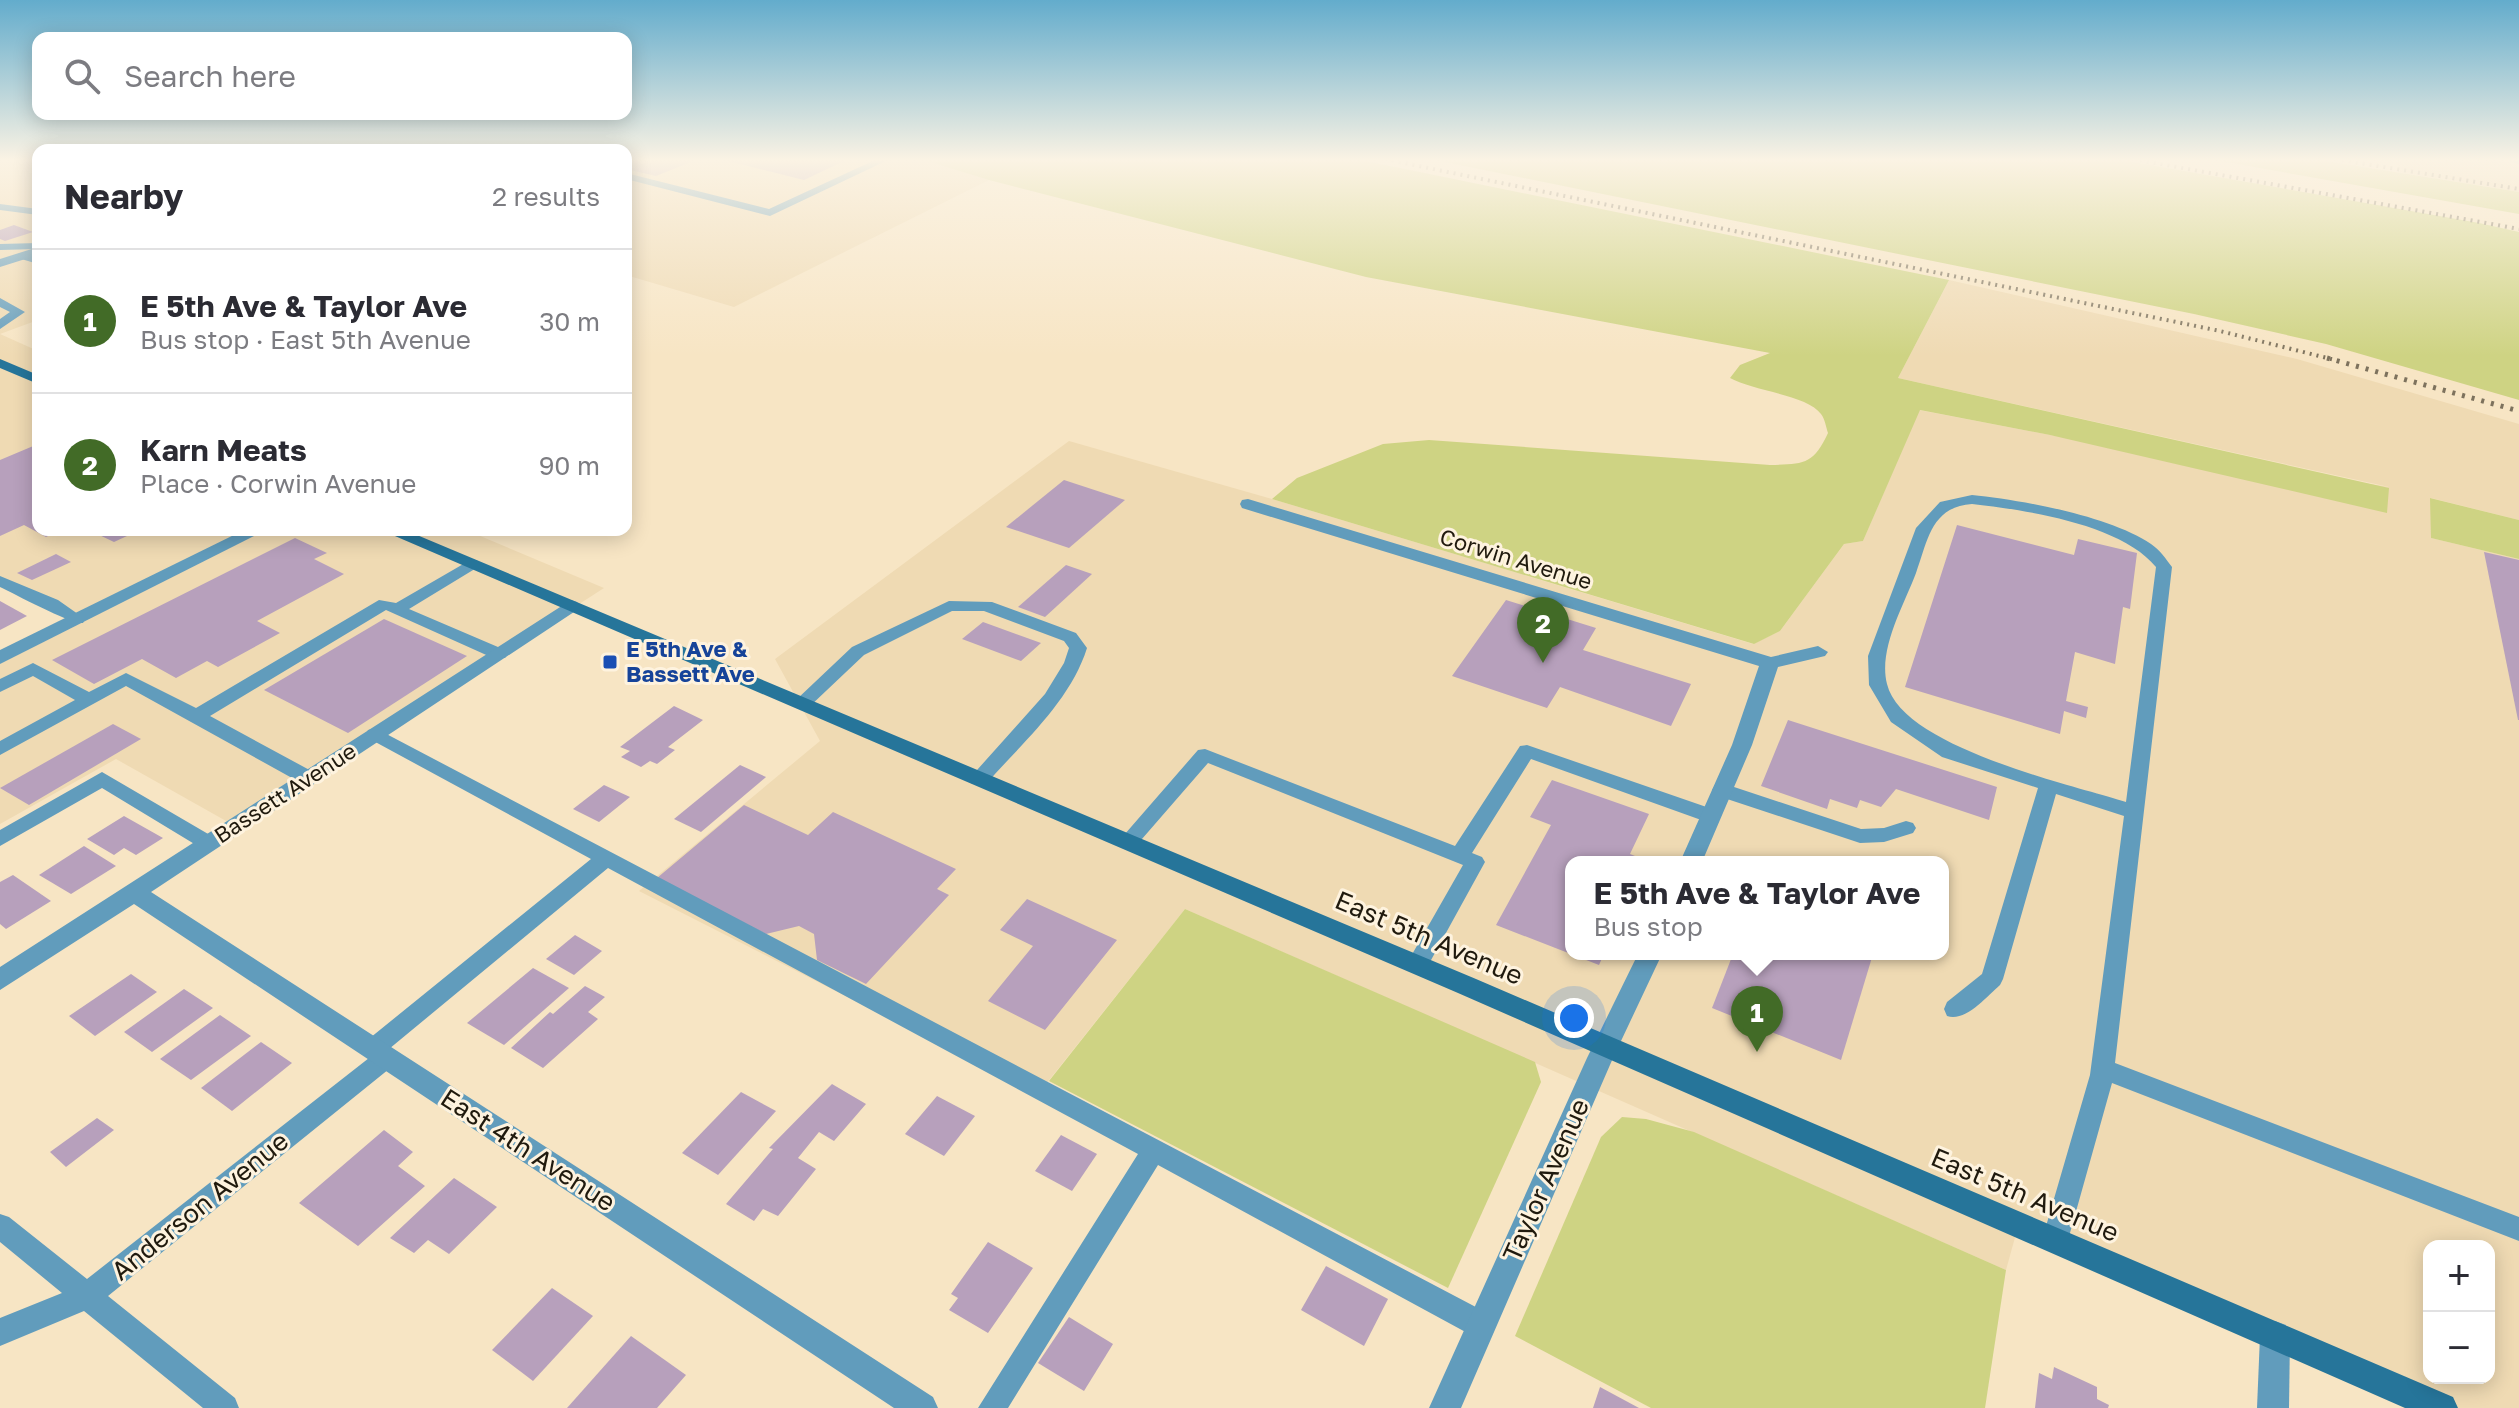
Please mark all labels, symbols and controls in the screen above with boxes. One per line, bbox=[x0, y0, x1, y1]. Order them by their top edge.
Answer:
search box bbox=[32, 32, 632, 120]
icon: search bbox=[60, 54, 104, 98]
text: Search here bbox=[124, 58, 296, 94]
text: Nearby bbox=[64, 176, 184, 216]
text: 2 results bbox=[492, 181, 600, 212]
text: E 5th Ave & Taylor Ave bbox=[140, 288, 467, 324]
text: 1 bbox=[83, 306, 97, 337]
text: 30 m bbox=[539, 306, 600, 337]
text: Bus stop · East 5th Avenue bbox=[140, 324, 471, 355]
text: Karn Meats bbox=[140, 432, 307, 468]
text: 2 bbox=[82, 450, 98, 481]
text: 90 m bbox=[539, 450, 600, 481]
text: Place · Corwin Avenue bbox=[140, 468, 416, 499]
street label: Corwin Avenue bbox=[1437, 523, 1595, 594]
pin: 2 bbox=[1517, 597, 1569, 663]
place label: E 5th Ave & Bassett Ave bbox=[626, 635, 755, 687]
marker: E 5th Ave & Bassett Ave bbox=[601, 653, 619, 671]
street label: Bassett Avenue bbox=[209, 737, 361, 849]
popup bbox=[1565, 856, 1949, 960]
text: E 5th Ave & Taylor Ave bbox=[1593, 875, 1921, 911]
street label: East 5th Avenue bbox=[1331, 884, 1528, 991]
text: Bus stop bbox=[1593, 911, 1703, 942]
pin: 1 bbox=[1731, 986, 1783, 1052]
your location bbox=[1554, 998, 1594, 1038]
street label: East 4th Avenue bbox=[435, 1082, 621, 1217]
street label: Taylor Avenue bbox=[1496, 1094, 1595, 1266]
street label: Anderson Avenue bbox=[105, 1125, 294, 1286]
street label: East 5th Avenue bbox=[1927, 1141, 2124, 1248]
map controls bbox=[2423, 1240, 2495, 1384]
button: + bbox=[2423, 1240, 2495, 1312]
button: − bbox=[2423, 1312, 2495, 1384]

